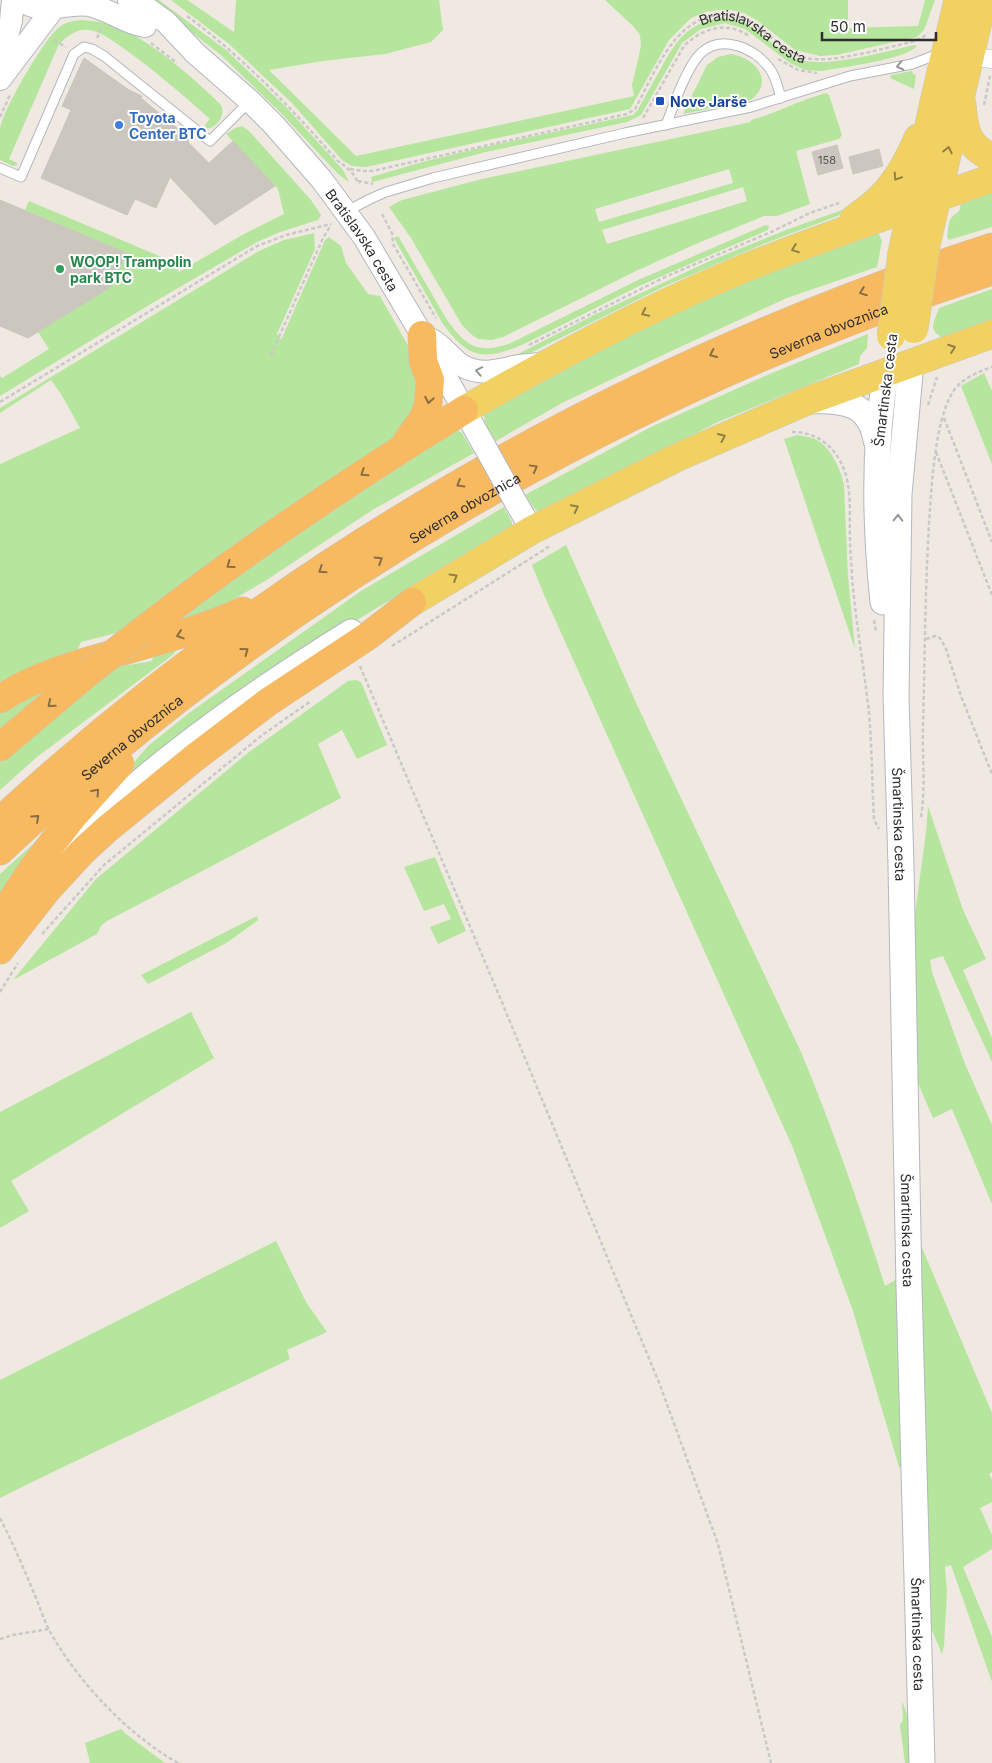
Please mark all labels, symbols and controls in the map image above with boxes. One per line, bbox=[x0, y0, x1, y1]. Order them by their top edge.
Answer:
street label: Bratislavska cesta bbox=[696, 6, 808, 66]
scale bar bbox=[822, 10, 936, 42]
text: 50 m bbox=[830, 17, 866, 36]
one-way arrow bbox=[895, 60, 904, 71]
place label: Nove Jarše bbox=[670, 93, 747, 110]
marker: Nove Jarše bbox=[654, 95, 666, 107]
place label: Toyota Center BTC bbox=[129, 109, 207, 142]
marker: Toyota Center BTC bbox=[113, 119, 125, 131]
one-way arrow bbox=[942, 145, 953, 154]
house number: 158 bbox=[818, 153, 836, 167]
one-way arrow bbox=[894, 171, 903, 181]
street label: Bratislavska cesta bbox=[323, 185, 403, 294]
one-way arrow bbox=[791, 243, 799, 253]
place label: WOOP! Trampolin park BTC bbox=[70, 253, 192, 286]
marker: WOOP! Trampolin park BTC bbox=[54, 263, 66, 275]
one-way arrow bbox=[860, 286, 868, 296]
street label: Severna obvoznica bbox=[766, 299, 890, 362]
one-way arrow bbox=[641, 307, 650, 317]
street label: Šmartinska cesta bbox=[870, 332, 900, 448]
one-way arrow bbox=[947, 344, 955, 354]
one-way arrow bbox=[709, 348, 718, 358]
one-way arrow bbox=[475, 366, 484, 376]
one-way arrow bbox=[424, 395, 434, 404]
one-way arrow bbox=[717, 432, 726, 443]
one-way arrow bbox=[529, 465, 538, 475]
one-way arrow bbox=[360, 467, 369, 476]
street label: Severna obvoznica bbox=[406, 468, 523, 547]
one-way arrow bbox=[456, 478, 465, 488]
one-way arrow bbox=[570, 504, 579, 514]
one-way arrow bbox=[893, 513, 903, 521]
one-way arrow bbox=[374, 557, 383, 566]
one-way arrow bbox=[226, 559, 236, 568]
one-way arrow bbox=[318, 564, 327, 573]
one-way arrow bbox=[448, 574, 457, 584]
one-way arrow bbox=[176, 629, 185, 639]
one-way arrow bbox=[239, 648, 248, 657]
street label: Severna obvoznica bbox=[77, 691, 186, 783]
one-way arrow bbox=[48, 698, 57, 707]
street label: Šmartinska cesta bbox=[890, 767, 910, 881]
one-way arrow bbox=[90, 788, 99, 797]
one-way arrow bbox=[30, 815, 39, 824]
street label: Šmartinska cesta bbox=[898, 1173, 918, 1287]
street label: Šmartinska cesta bbox=[908, 1577, 929, 1691]

